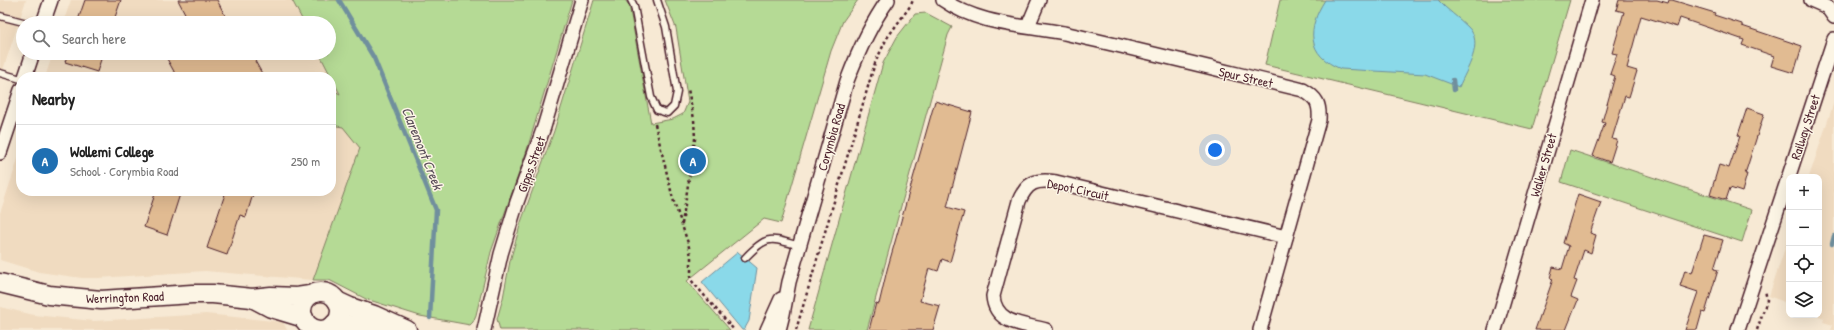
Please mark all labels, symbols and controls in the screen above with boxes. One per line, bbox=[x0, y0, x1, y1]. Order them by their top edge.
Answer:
search box bbox=[16, 16, 336, 60]
icon: search bbox=[30, 27, 52, 49]
text: Search here bbox=[62, 28, 126, 49]
street label: Spur Street bbox=[1217, 62, 1275, 92]
text: Nearby bbox=[32, 87, 75, 110]
street label: Railway Street bbox=[1786, 92, 1824, 162]
street label: Corymbia Road bbox=[813, 101, 849, 173]
water label: Claremont Creek bbox=[398, 104, 449, 193]
street label: Walker Street bbox=[1525, 131, 1561, 199]
street label: Gipps Street bbox=[513, 133, 550, 195]
your location bbox=[1205, 140, 1225, 160]
text: Wollemi College bbox=[70, 141, 154, 162]
pin: A bbox=[680, 146, 706, 176]
text: A bbox=[42, 152, 48, 170]
text: 250 m bbox=[291, 152, 320, 170]
text: School · Corymbia Road bbox=[70, 162, 178, 180]
street label: Depot Circuit bbox=[1046, 174, 1111, 204]
map controls bbox=[1786, 174, 1822, 318]
button: + bbox=[1786, 174, 1822, 210]
button: − bbox=[1786, 210, 1822, 246]
button: locate bbox=[1786, 246, 1822, 282]
button: layers bbox=[1786, 282, 1822, 318]
street label: Werrington Road bbox=[86, 287, 164, 307]

